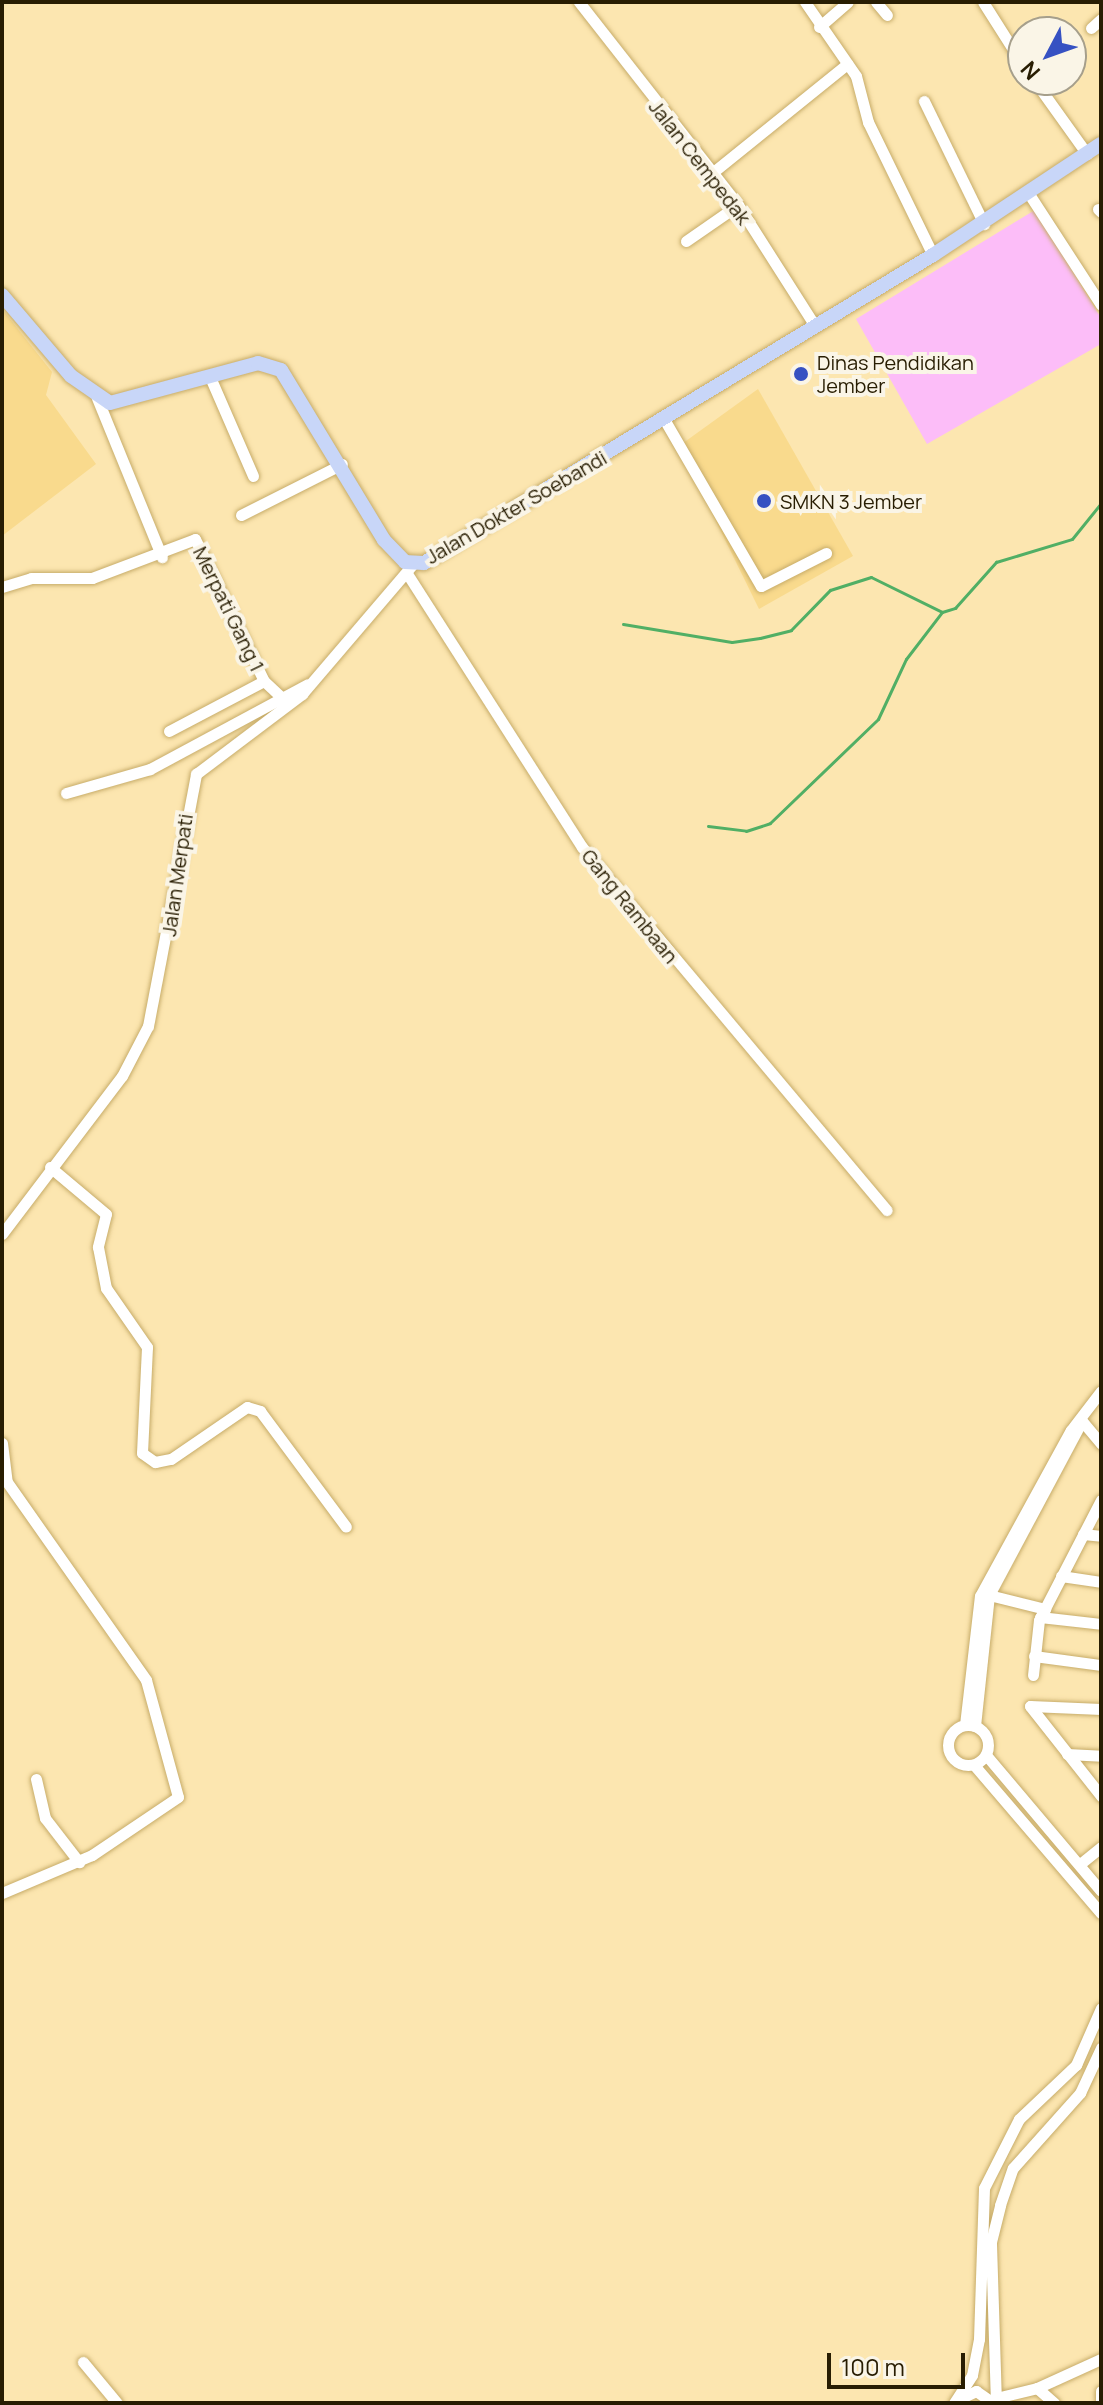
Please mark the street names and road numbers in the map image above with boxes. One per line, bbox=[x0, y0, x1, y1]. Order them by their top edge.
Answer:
street label: Jalan Cempedak bbox=[644, 95, 756, 229]
street label: Jalan Dokter Soebandi bbox=[421, 445, 611, 569]
street label: Merpati Gang 1 bbox=[188, 543, 270, 675]
street label: Jalan Merpati bbox=[157, 812, 197, 938]
street label: Gang Rambaan bbox=[577, 844, 683, 968]

